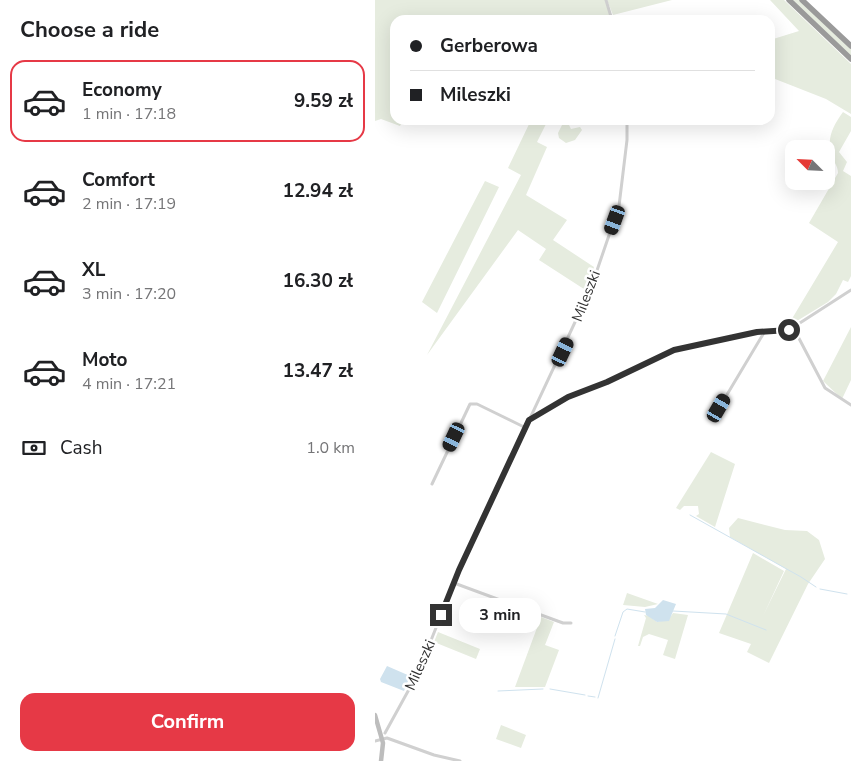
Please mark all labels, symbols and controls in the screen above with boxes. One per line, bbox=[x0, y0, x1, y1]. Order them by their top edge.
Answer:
text: Choose a ride bbox=[20, 15, 159, 45]
text: Gerberowa bbox=[440, 33, 538, 59]
text: Economy bbox=[82, 77, 162, 103]
icon: car bbox=[22, 79, 67, 124]
text: Mileszki bbox=[440, 82, 511, 108]
text: 9.59 zł bbox=[294, 88, 353, 114]
text: 1 min · 17:18 bbox=[82, 103, 176, 125]
north arrow bbox=[785, 140, 835, 190]
map controls bbox=[785, 140, 835, 190]
text: Comfort bbox=[82, 167, 155, 193]
icon: car bbox=[22, 169, 67, 214]
text: 12.94 zł bbox=[282, 178, 353, 204]
text: 2 min · 17:19 bbox=[82, 193, 176, 215]
car bbox=[602, 203, 627, 237]
text: XL bbox=[82, 257, 105, 283]
icon: car bbox=[22, 259, 67, 304]
street label: Mileszki bbox=[567, 267, 605, 325]
text: 16.30 zł bbox=[282, 268, 353, 294]
text: 3 min · 17:20 bbox=[82, 283, 176, 305]
route start bbox=[778, 319, 800, 341]
car bbox=[549, 335, 576, 369]
text: Moto bbox=[82, 347, 128, 373]
icon: car bbox=[22, 349, 67, 394]
text: 13.47 zł bbox=[282, 358, 353, 384]
text: 4 min · 17:21 bbox=[82, 373, 176, 395]
car bbox=[705, 391, 732, 425]
car bbox=[440, 420, 467, 454]
icon: cash bbox=[20, 434, 48, 462]
text: Cash bbox=[60, 435, 102, 461]
text: 1.0 km bbox=[306, 437, 355, 459]
callout: 3 min bbox=[459, 598, 541, 632]
route end bbox=[430, 604, 452, 626]
text: 3 min bbox=[479, 604, 521, 626]
street label: Mileszki bbox=[400, 636, 440, 694]
button: Confirm bbox=[20, 693, 355, 751]

